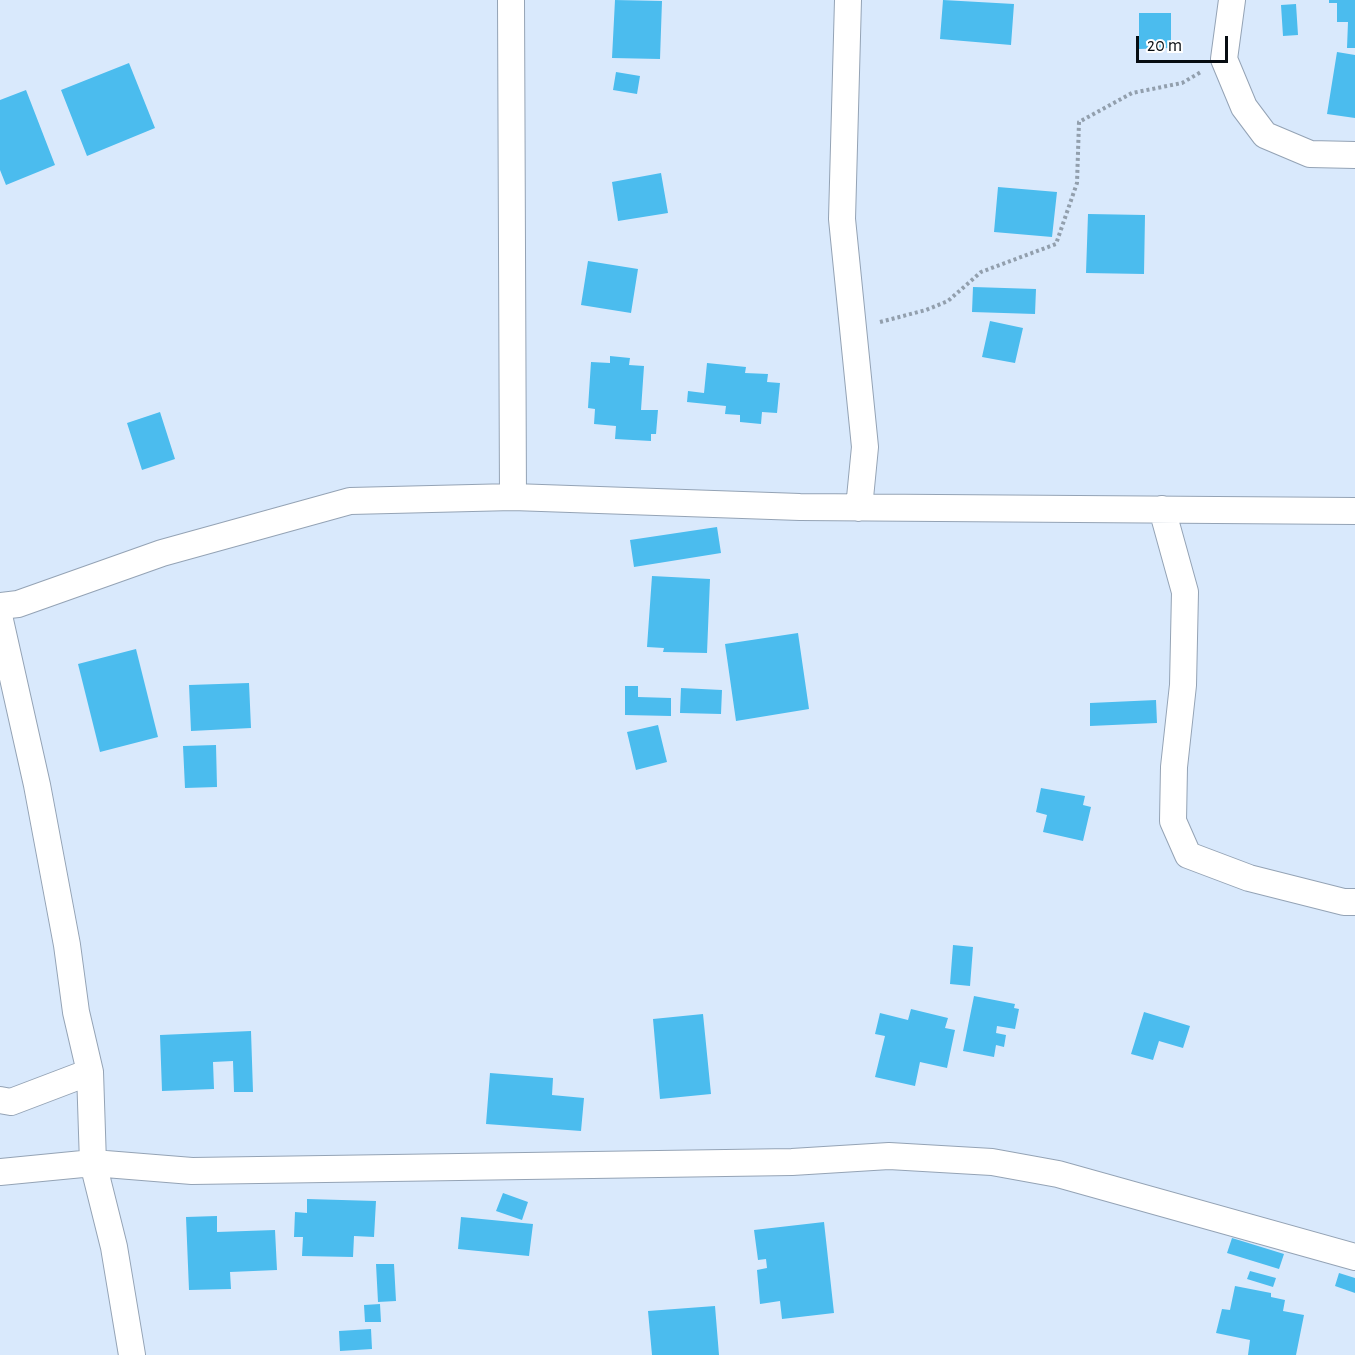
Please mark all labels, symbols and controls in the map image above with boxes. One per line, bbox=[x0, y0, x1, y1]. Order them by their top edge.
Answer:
scale bar bbox=[1139, 24, 1230, 62]
text: 20 m bbox=[1147, 37, 1182, 55]

